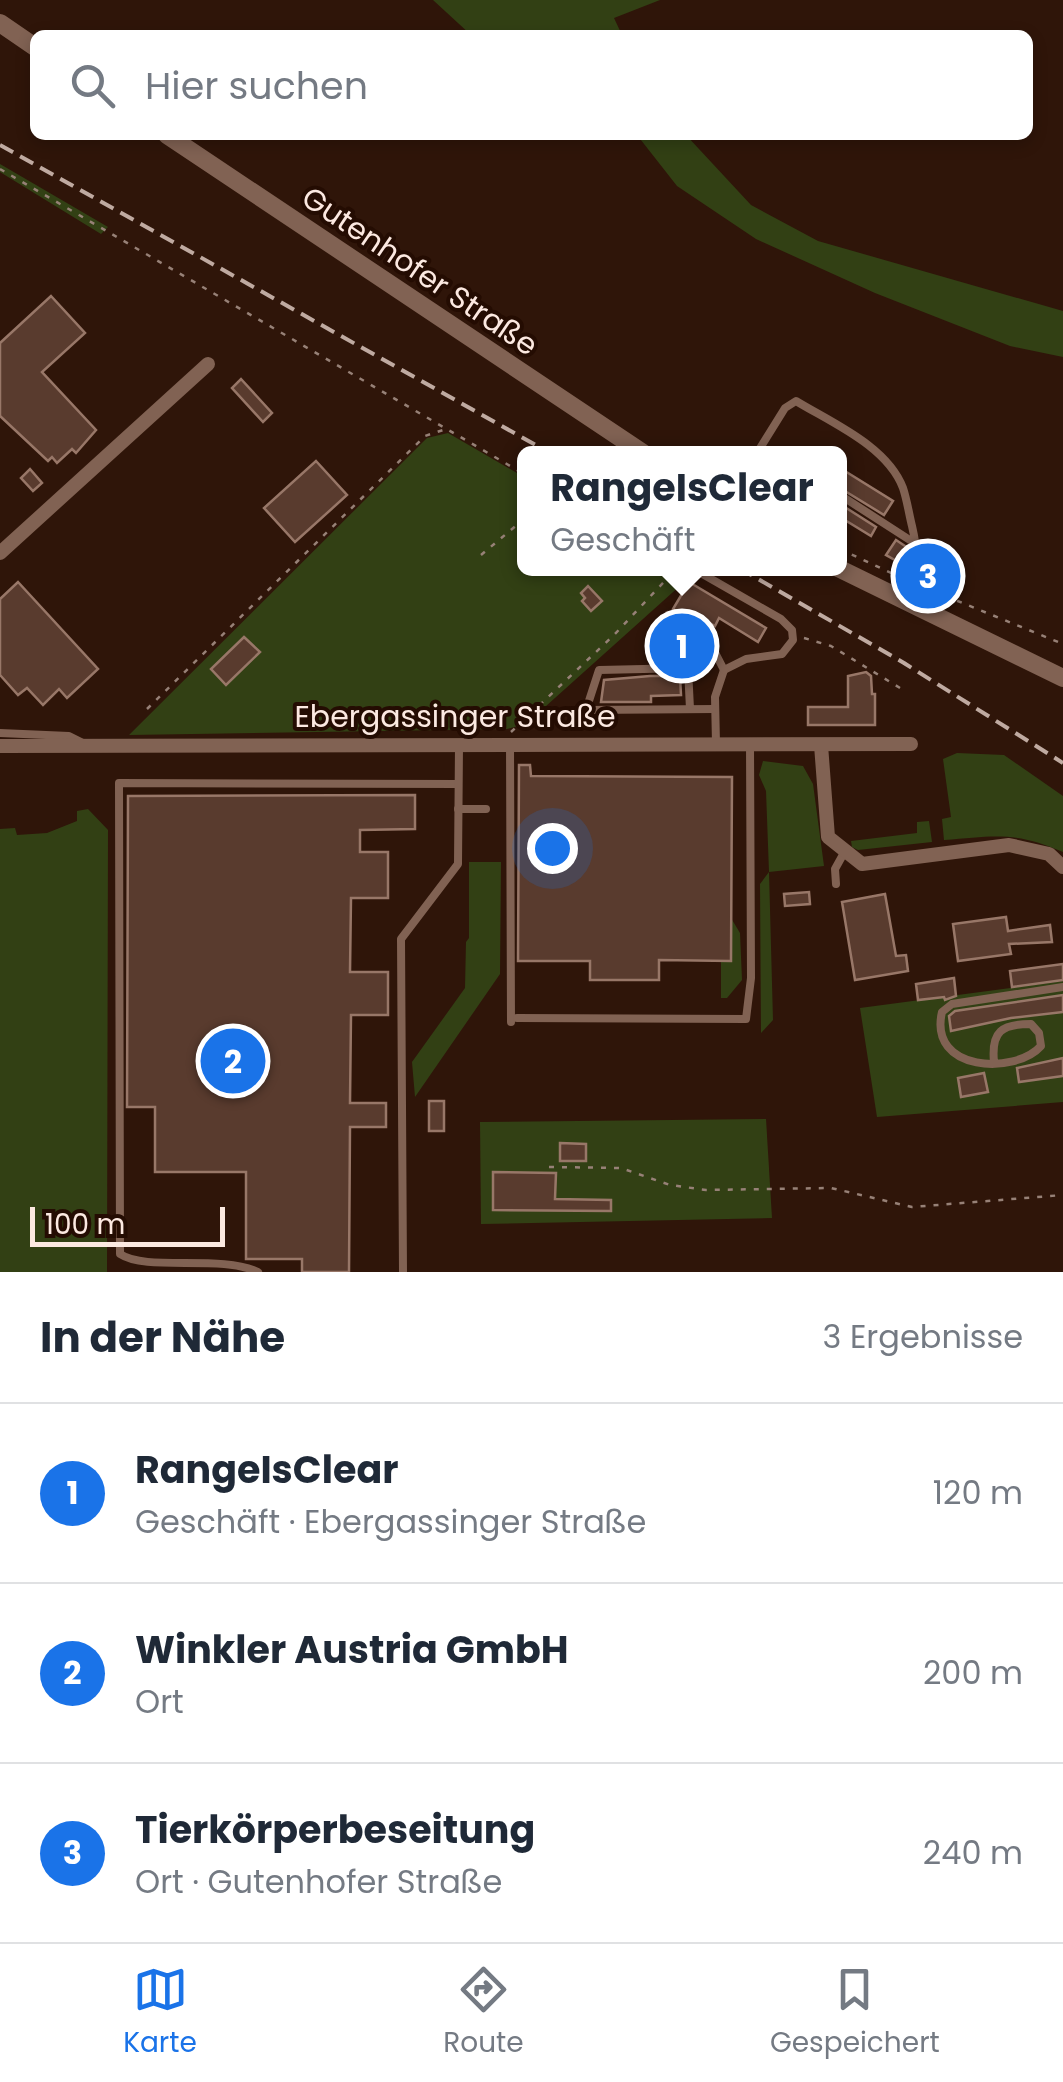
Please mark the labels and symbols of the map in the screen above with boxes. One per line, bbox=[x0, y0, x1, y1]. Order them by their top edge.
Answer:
street label: Gutenhofer Straße bbox=[293, 176, 547, 366]
pin: 3 bbox=[896, 538, 960, 614]
pin: 1 bbox=[650, 608, 714, 684]
street label: Ebergassinger Straße bbox=[294, 695, 616, 738]
your location bbox=[527, 823, 578, 874]
pin: 2 bbox=[200, 1024, 266, 1098]
scale bar bbox=[30, 1202, 225, 1246]

